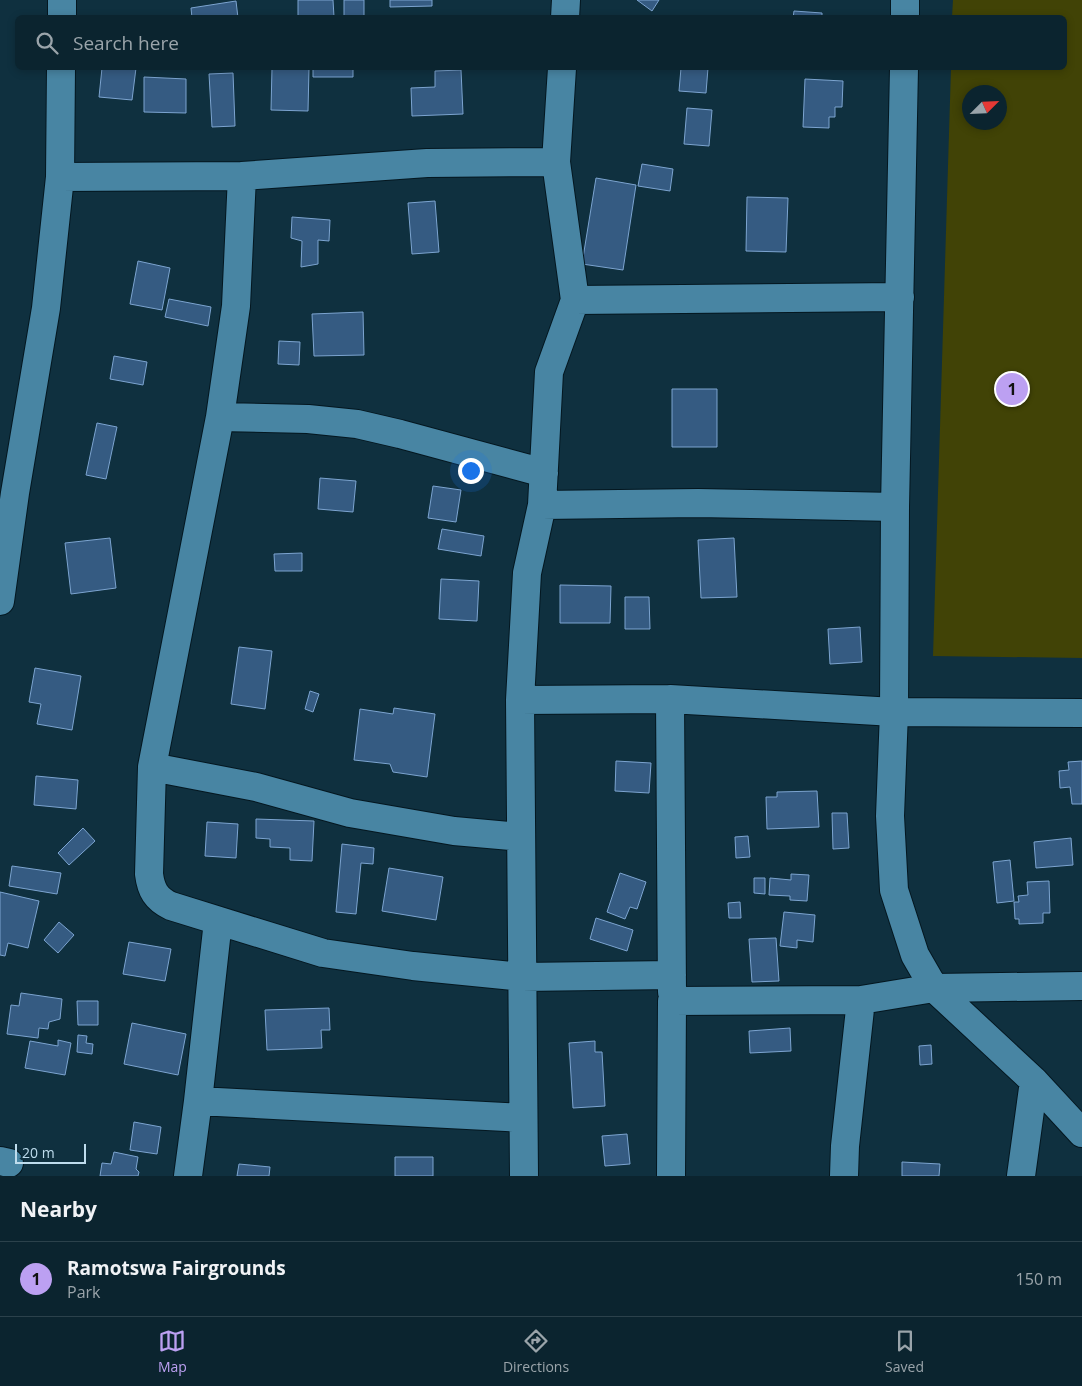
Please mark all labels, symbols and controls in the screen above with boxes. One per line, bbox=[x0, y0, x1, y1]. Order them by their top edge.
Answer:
search box bbox=[15, 15, 1067, 70]
icon: search bbox=[33, 29, 61, 57]
text: Search here bbox=[73, 30, 179, 56]
north arrow bbox=[962, 85, 1007, 130]
pin: 1 bbox=[996, 370, 1028, 408]
your location bbox=[458, 458, 484, 484]
scale bar bbox=[15, 1141, 86, 1164]
text: 20 m bbox=[22, 1143, 55, 1162]
text: Nearby bbox=[20, 1195, 97, 1223]
text: Ramotswa Fairgrounds bbox=[67, 1255, 286, 1281]
text: 1 bbox=[31, 1268, 41, 1290]
text: 150 m bbox=[1016, 1268, 1062, 1290]
text: Park bbox=[67, 1281, 100, 1303]
tab: Map bbox=[158, 1327, 187, 1376]
tab: Directions bbox=[503, 1327, 569, 1376]
tab: Saved bbox=[885, 1327, 924, 1376]

